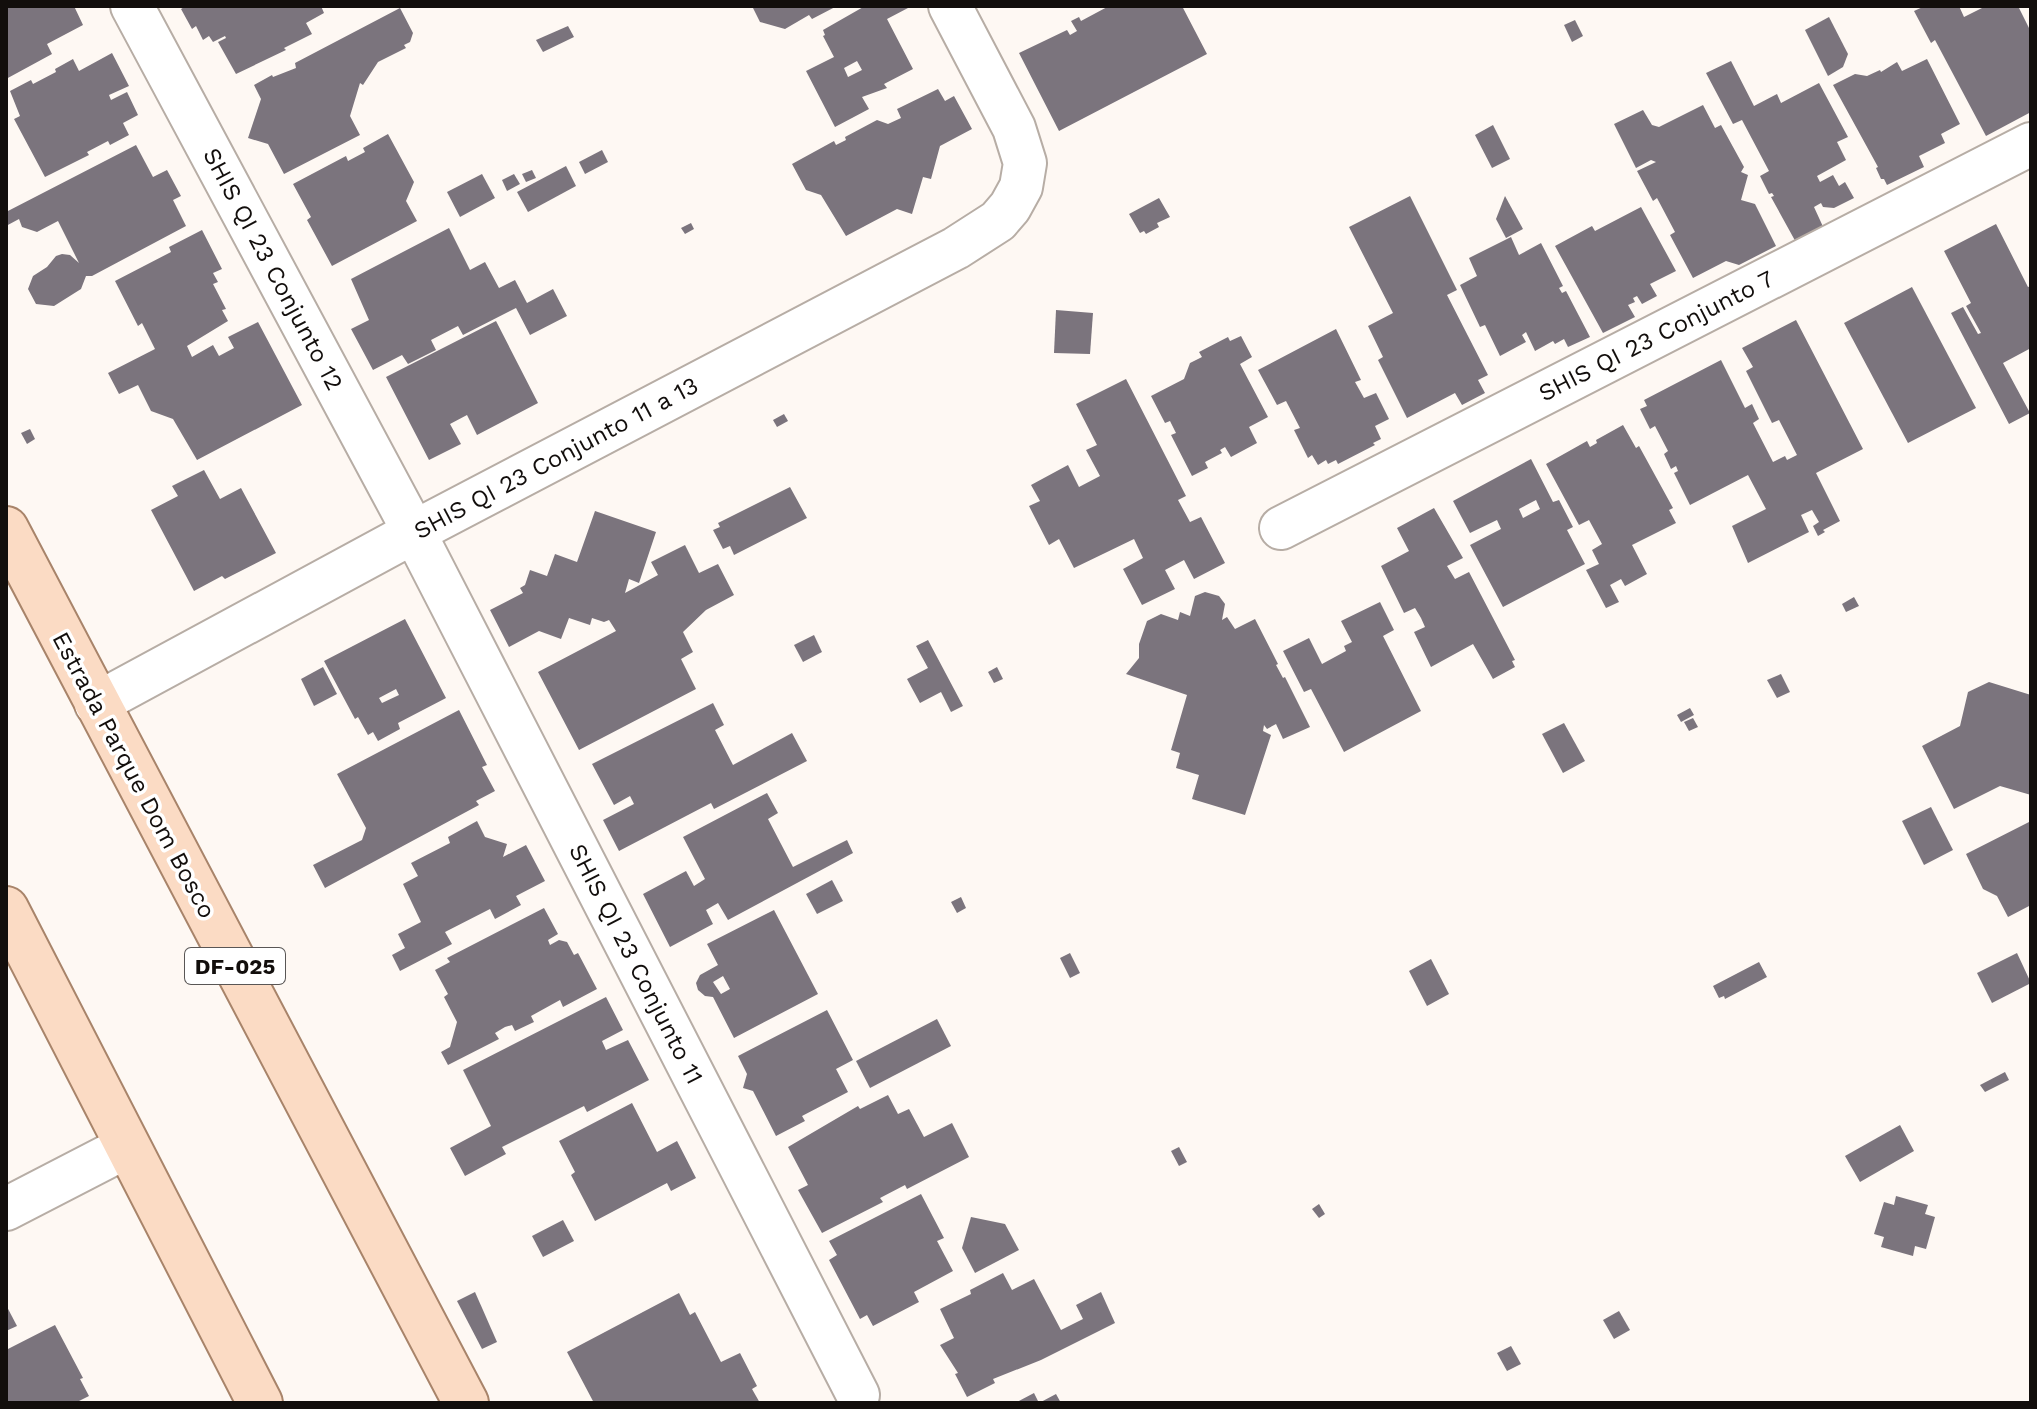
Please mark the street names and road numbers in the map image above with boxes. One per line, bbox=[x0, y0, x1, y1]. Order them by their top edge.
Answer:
street label: SHIS QI 23 Conjunto 12 bbox=[197, 143, 349, 395]
street label: SHIS QI 23 Conjunto 7 bbox=[1534, 265, 1778, 407]
street label: SHIS QI 23 Conjunto 11 a 13 bbox=[409, 371, 703, 545]
street label: Estrada Parque Dom Bosco bbox=[46, 627, 222, 923]
street label: SHIS QI 23 Conjunto 11 bbox=[563, 839, 709, 1089]
road number: DF-025 bbox=[185, 948, 285, 984]

